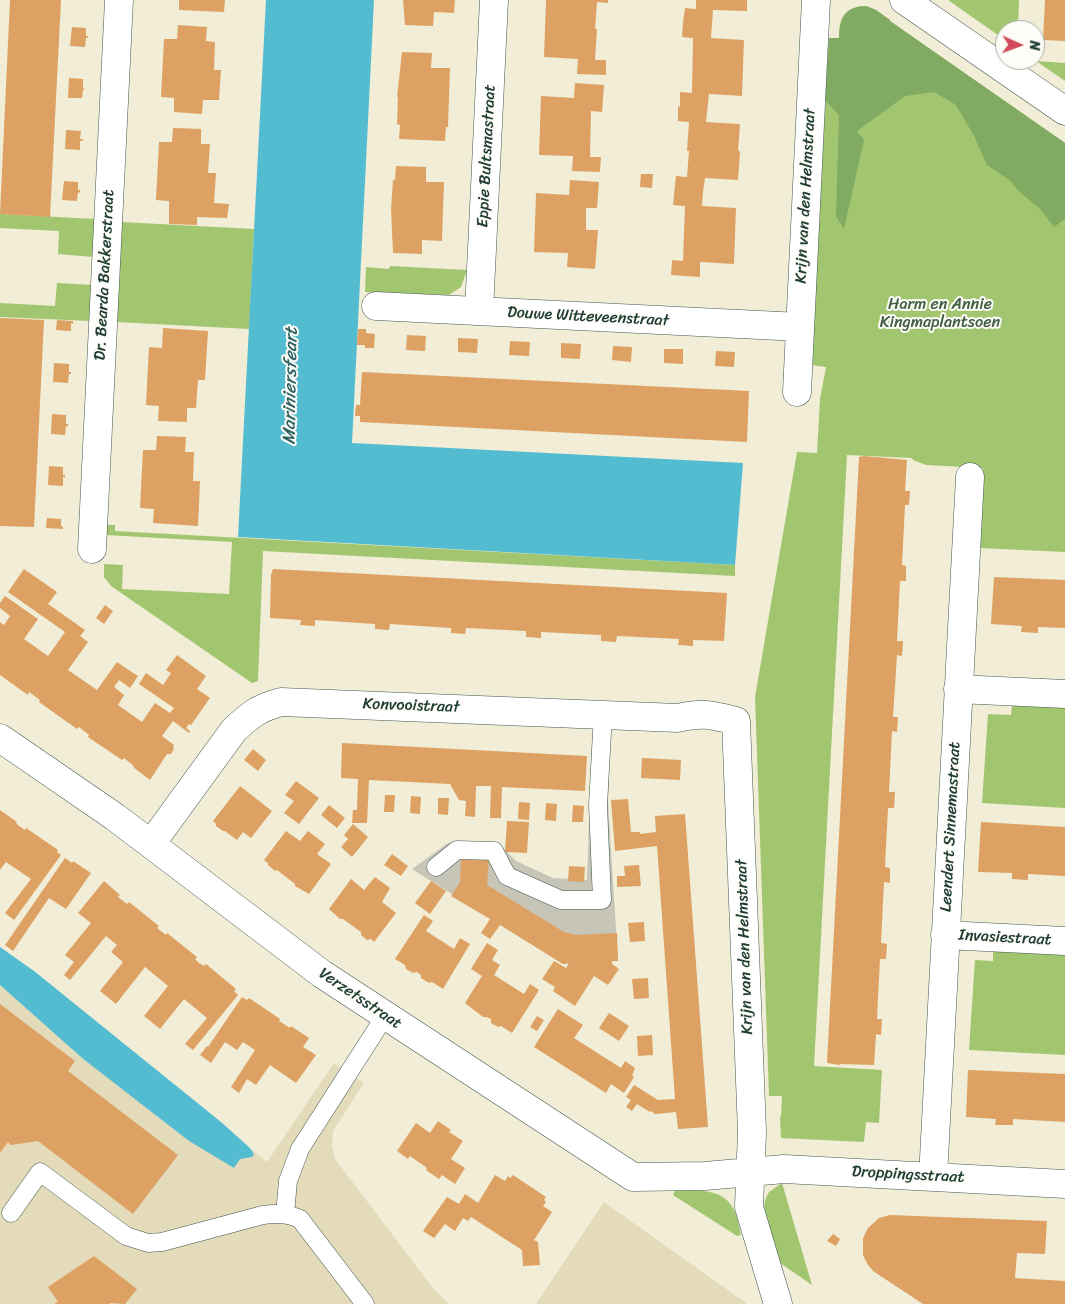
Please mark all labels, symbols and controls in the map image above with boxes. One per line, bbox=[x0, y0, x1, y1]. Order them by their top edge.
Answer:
north arrow bbox=[995, 20, 1045, 70]
text: N bbox=[1022, 40, 1047, 51]
street label: Eppie Bultsmastraat bbox=[474, 84, 500, 228]
street label: Krijn van den Helmstraat bbox=[792, 108, 820, 284]
street label: Dr. Bearda Bakkerstraat bbox=[91, 189, 119, 361]
park label: Harm en Annie Kingmaplantsoen bbox=[880, 295, 1000, 333]
street label: Douwe Witteveenstraat bbox=[507, 303, 669, 331]
water label: Mariniersfeart bbox=[279, 327, 303, 445]
street label: Konvooistraat bbox=[362, 695, 460, 717]
street label: Leendert Sinnemastraat bbox=[937, 741, 965, 913]
street label: Krijn van den Helmstraat bbox=[732, 859, 758, 1035]
street label: Invasiestraat bbox=[958, 926, 1052, 950]
street label: Verzetsstraat bbox=[315, 964, 405, 1034]
street label: Droppingsstraat bbox=[851, 1162, 965, 1188]

